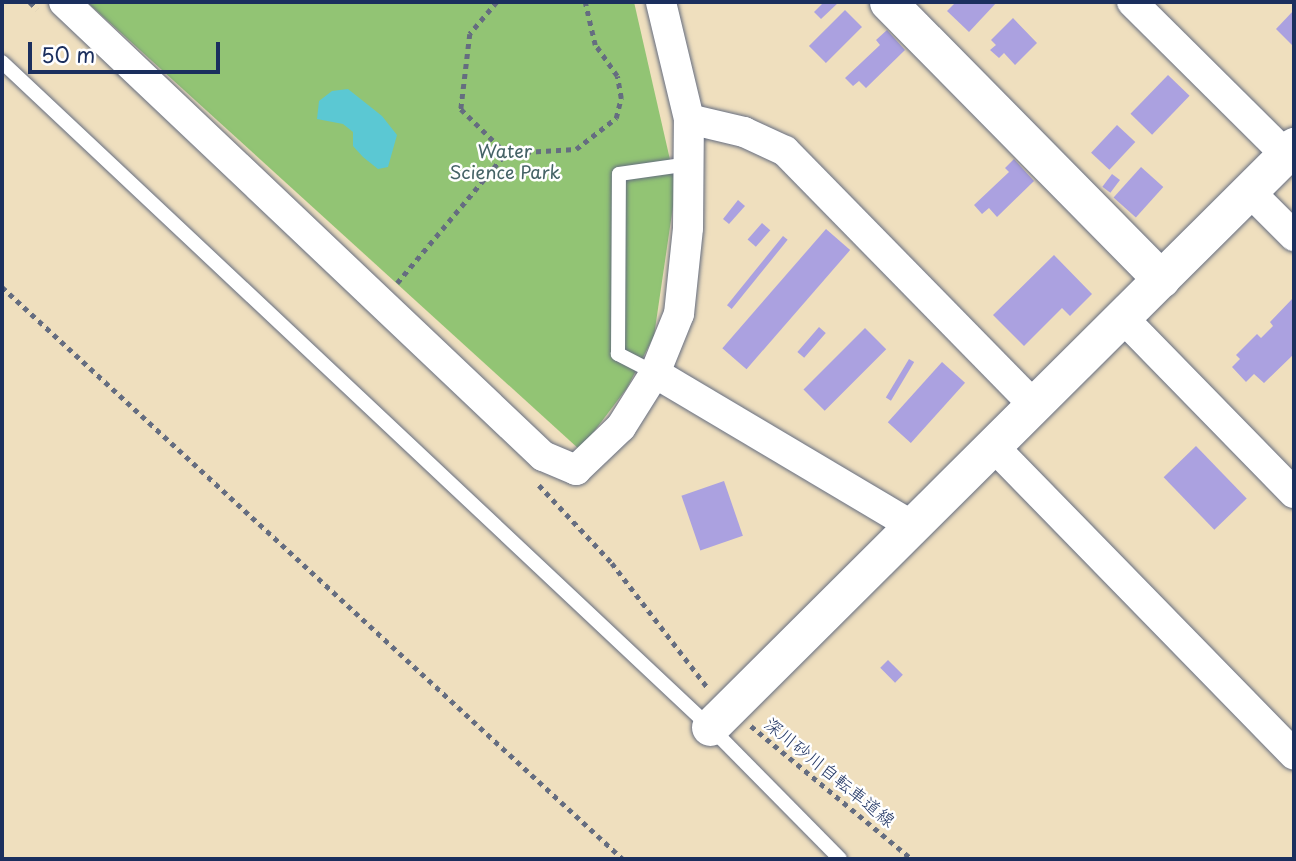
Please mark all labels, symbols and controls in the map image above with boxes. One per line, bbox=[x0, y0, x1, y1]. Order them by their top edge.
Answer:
scale bar bbox=[32, 28, 224, 72]
text: 50 m bbox=[41, 38, 95, 70]
park label: Water Science Park bbox=[449, 141, 561, 184]
street label: 深川砂川自転車道線 bbox=[760, 713, 900, 831]

